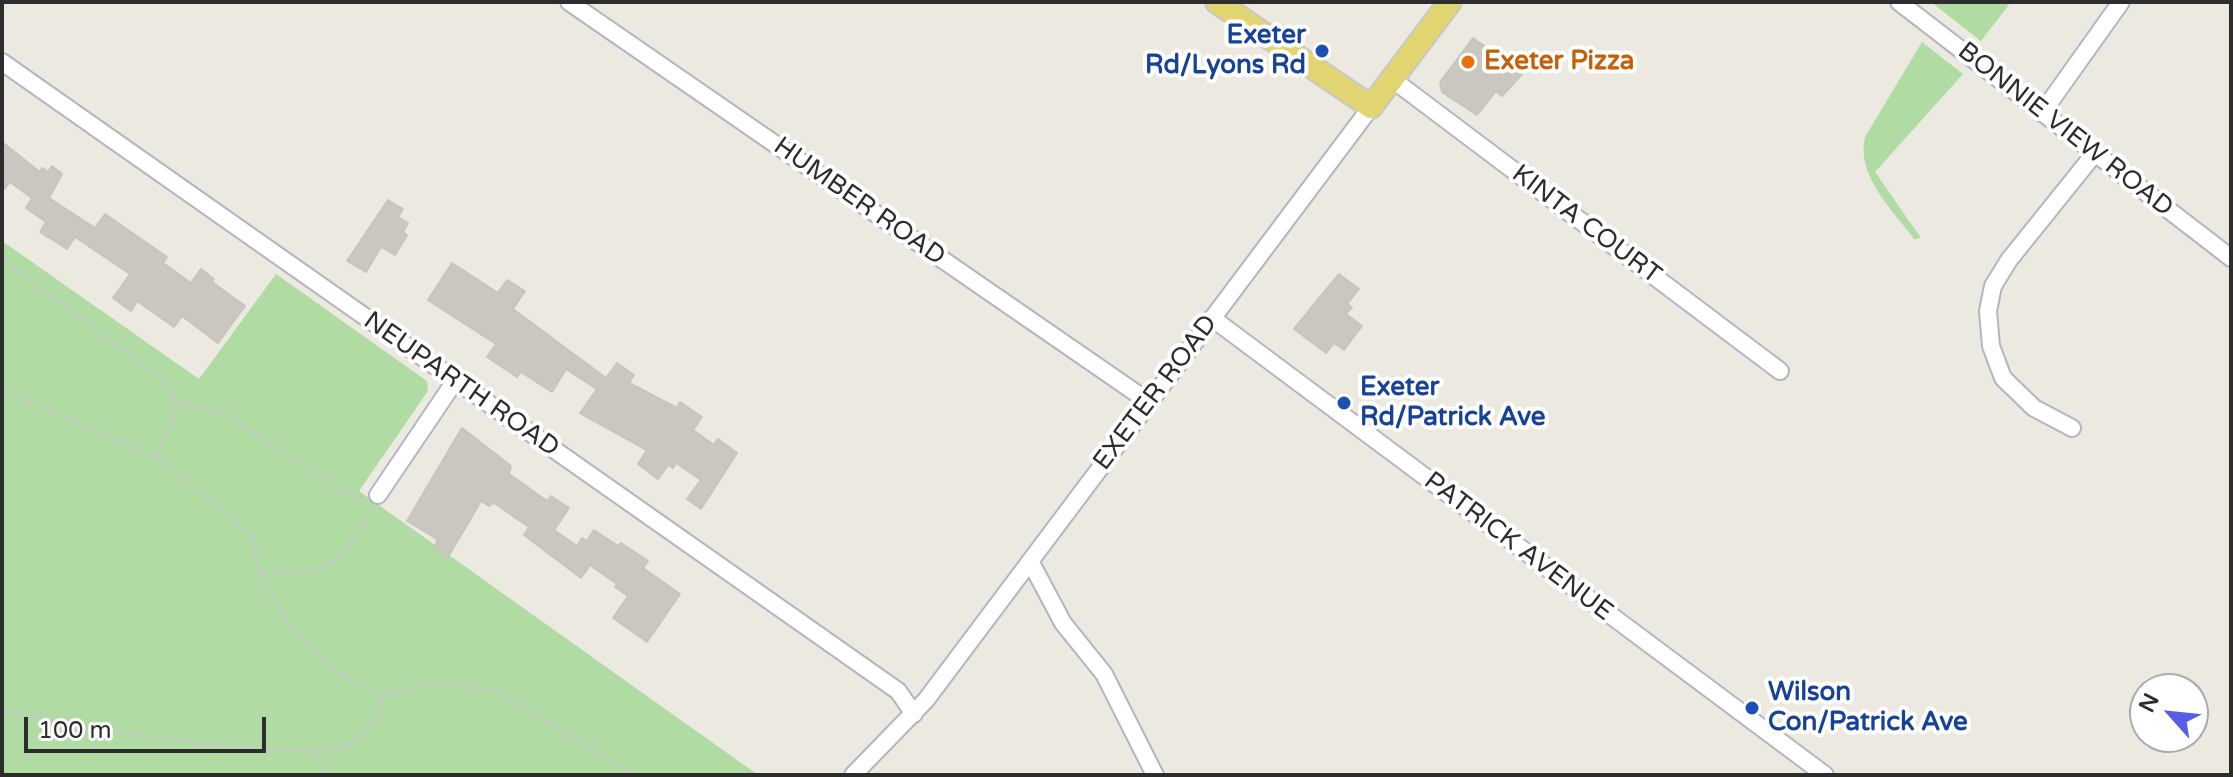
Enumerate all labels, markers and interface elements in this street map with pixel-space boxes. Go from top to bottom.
place label: Exeter Rd/Lyons Rd [1145,20,1306,82]
street label: BONNIE VIEW ROAD [1951,36,2179,224]
marker: Exeter Rd/Lyons Rd [1313,42,1331,60]
place label: Exeter Pizza [1484,46,1634,78]
marker: Exeter Pizza [1459,53,1477,71]
street label: HUMBER ROAD [767,131,951,273]
street label: KINTA COURT [1505,159,1667,291]
street label: NEUPARTH ROAD [357,306,565,464]
street label: EXETER ROAD [1087,309,1225,477]
place label: Exeter Rd/Patrick Ave [1360,372,1545,434]
marker: Exeter Rd/Patrick Ave [1335,394,1353,412]
street label: PATRICK AVENUE [1417,466,1619,628]
north arrow [2129,673,2209,753]
place label: Wilson Con/Patrick Ave [1768,677,1968,738]
text: N [2134,689,2165,717]
marker: Wilson Con/Patrick Ave [1743,699,1761,717]
scale bar [28,701,270,751]
text: 100 m [38,716,112,745]

